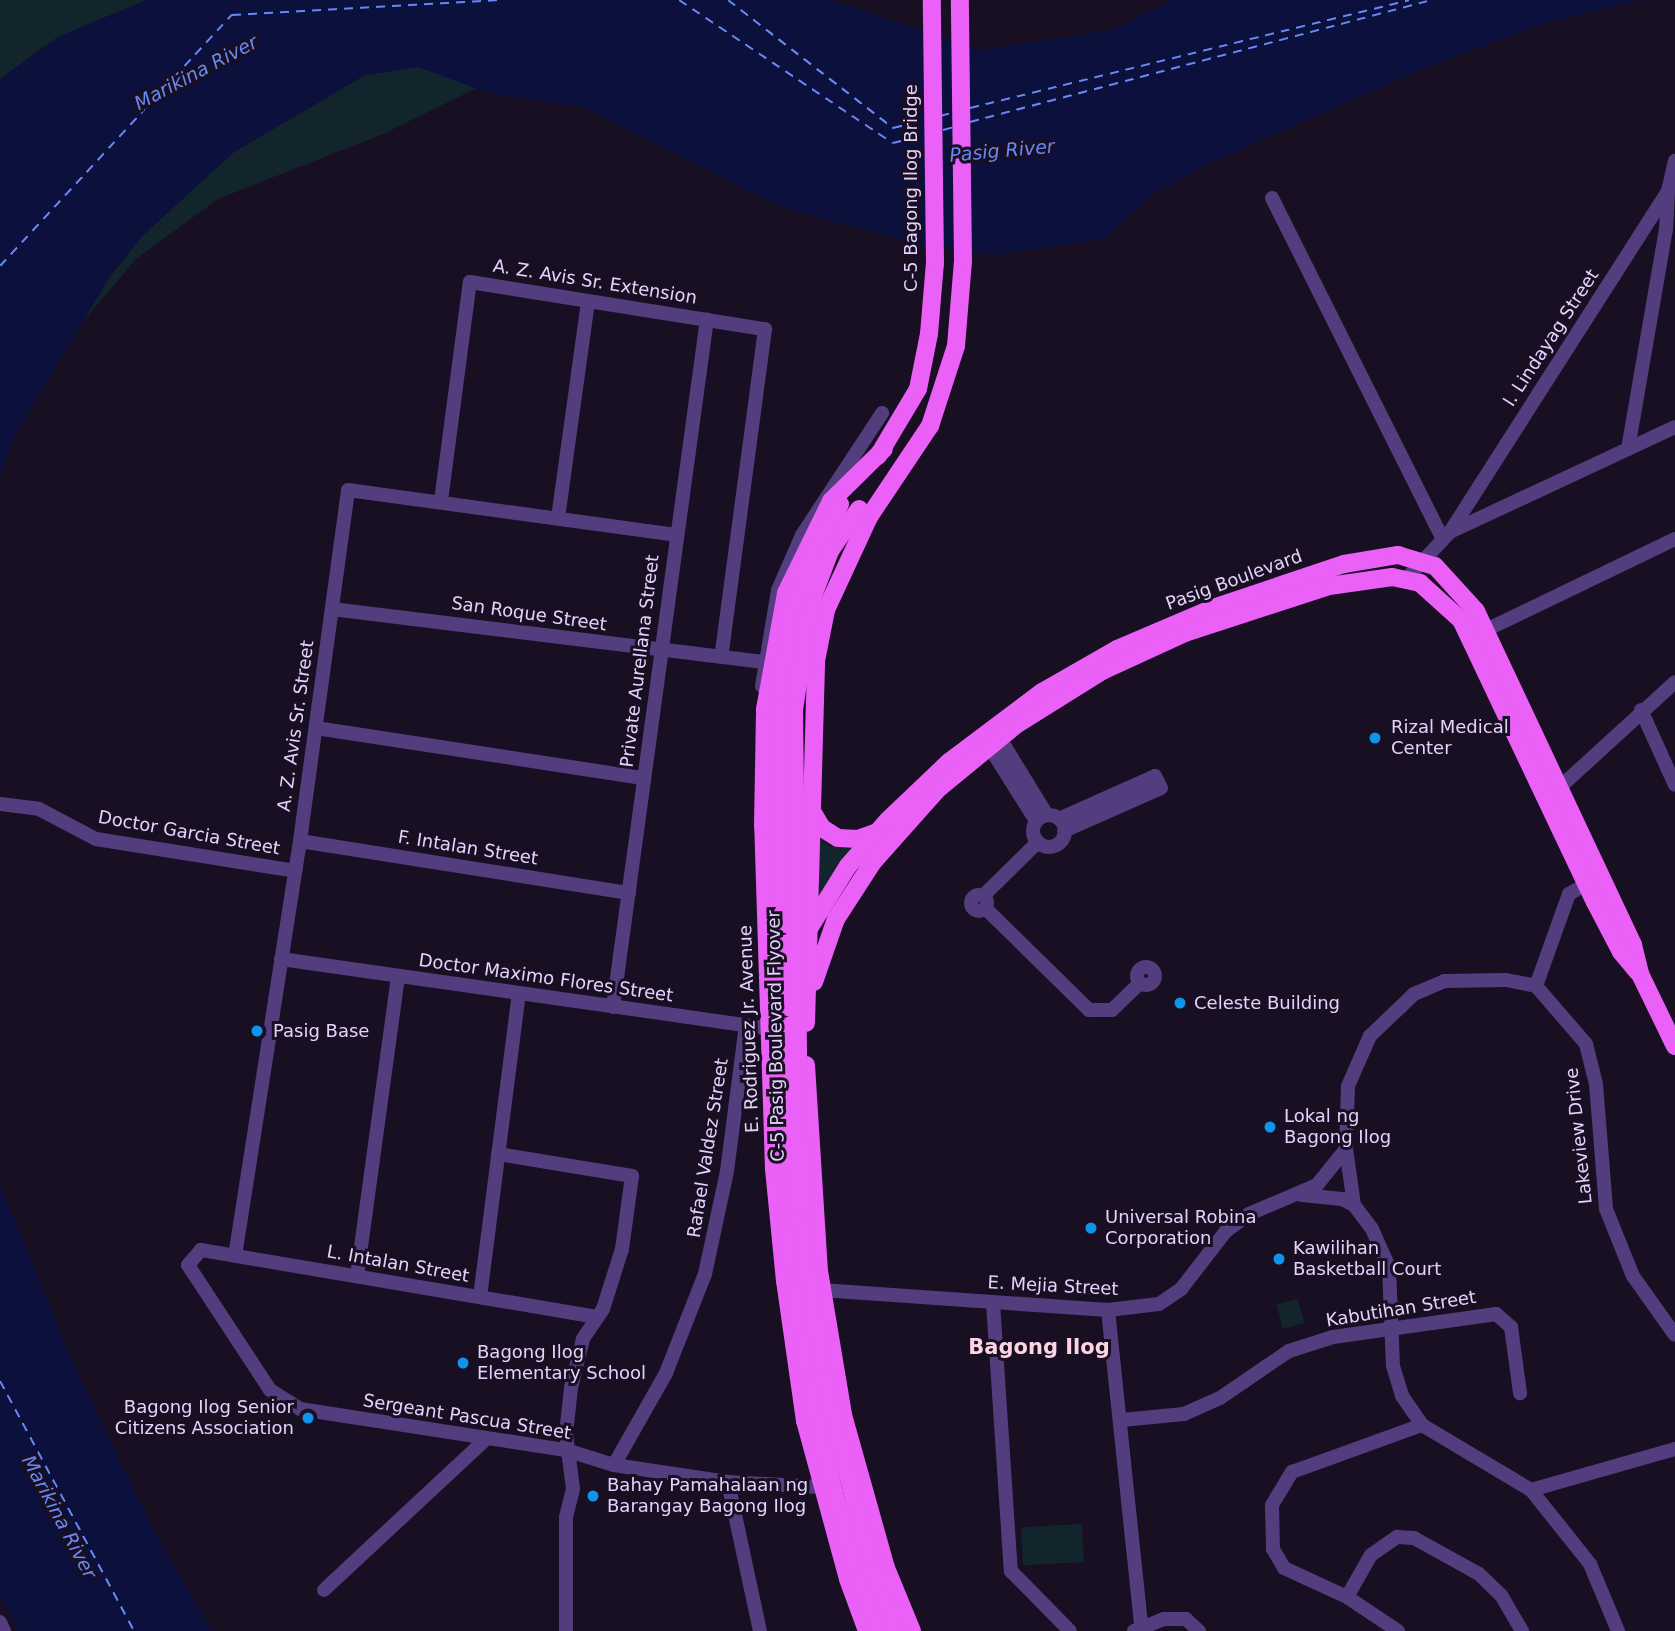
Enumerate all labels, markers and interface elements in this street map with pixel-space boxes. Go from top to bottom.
water label: Marikina River [130,31,262,115]
street label: C-5 Bagong Ilog Bridge [900,84,922,292]
water label: Pasig River [948,135,1056,167]
street label: A. Z. Avis Sr. Extension [491,255,699,309]
street label: I. Lindayag Street [1499,265,1603,411]
street label: Pasig Boulevard [1163,545,1305,615]
street label: Private Aurellana Street [616,553,664,769]
street label: San Roque Street [450,592,608,636]
street label: A. Z. Avis Sr. Street [273,639,319,813]
place label: Rizal Medical Center [1391,717,1509,760]
marker: Rizal Medical Center [1365,728,1385,748]
street label: Doctor Garcia Street [96,806,282,860]
street label: F. Intalan Street [396,826,540,870]
street label: C-5 Pasig Boulevard Flyover [763,910,789,1162]
street label: E. Rodriguez Jr. Avenue [735,925,763,1133]
street label: Doctor Maximo Flores Street [417,949,675,1007]
place label: Celeste Building [1194,992,1340,1014]
marker: Celeste Building [1172,995,1188,1011]
place label: Pasig Base [273,1020,369,1042]
marker: Pasig Base [247,1021,267,1041]
street label: Rafael Valdez Street [683,1057,733,1239]
street label: Lakeview Drive [1561,1067,1597,1205]
place label: Lokal ng Bagong Ilog [1284,1106,1391,1148]
marker: Lokal ng Bagong Ilog [1262,1119,1278,1135]
place label: Universal Robina Corporation [1105,1207,1256,1250]
marker: Universal Robina Corporation [1083,1220,1099,1236]
place label: Kawilihan Basketball Court [1293,1238,1441,1280]
street label: L. Intalan Street [325,1241,471,1287]
marker: Kawilihan Basketball Court [1271,1251,1287,1267]
street label: E. Mejia Street [987,1272,1119,1300]
street label: Kabutihan Street [1324,1286,1478,1332]
district label: Bagong Ilog [968,1334,1110,1360]
place label: Bagong Ilog Elementary School [477,1342,646,1384]
marker: Bagong Ilog Elementary School [455,1355,471,1371]
street label: Sergeant Pascua Street [361,1390,573,1444]
place label: Bagong Ilog Senior Citizens Association [115,1397,294,1440]
marker: Bagong Ilog Senior Citizens Association [300,1410,316,1426]
water label: Marikina River [17,1451,101,1583]
place label: Bahay Pamahalaan ng Barangay Bagong Ilog [607,1475,808,1518]
marker: Bahay Pamahalaan ng Barangay Bagong Ilog [585,1488,601,1504]

